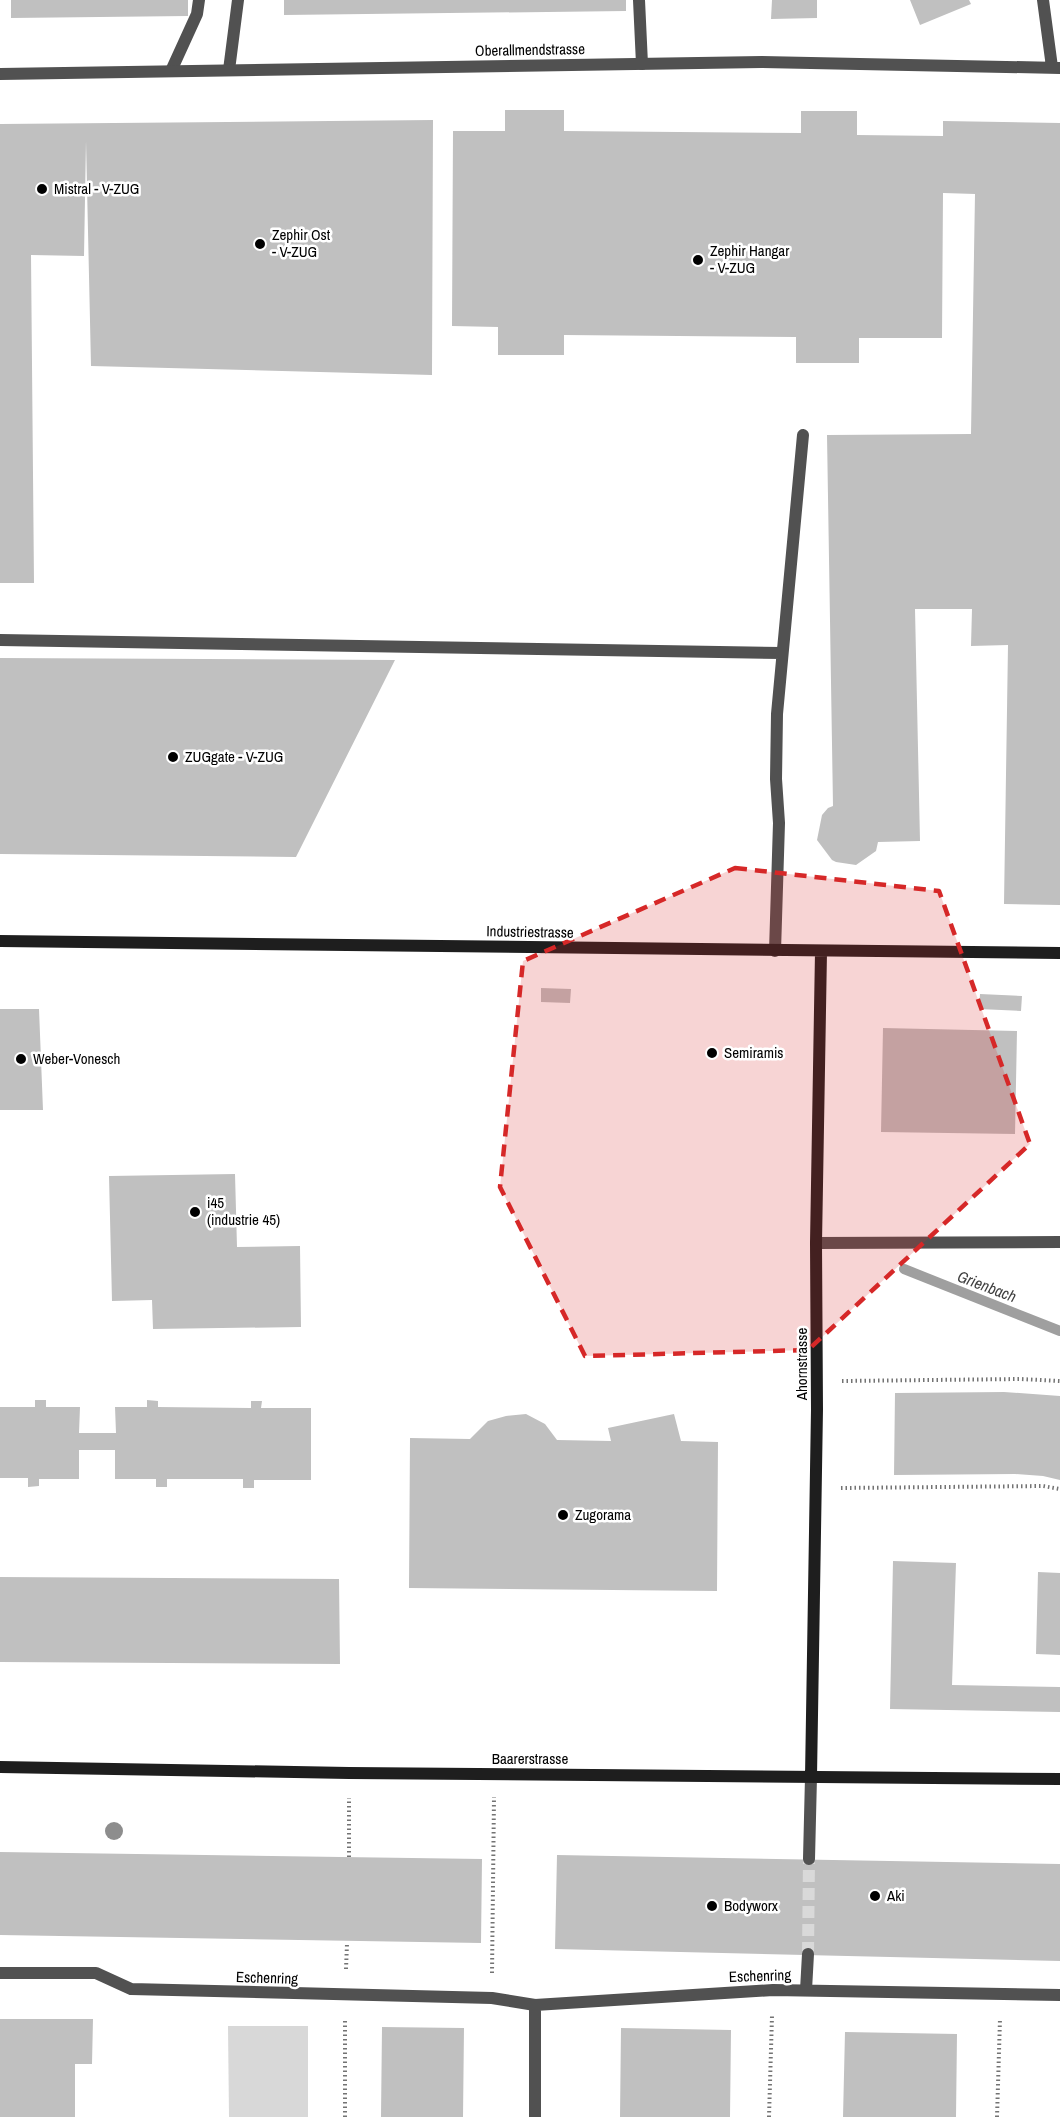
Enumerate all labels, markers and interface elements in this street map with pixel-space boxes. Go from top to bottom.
street label: Oberallmendstrasse [475,38,585,61]
place label: Mistral - V-ZUG [54,178,139,199]
marker: Mistral - V-ZUG [35,182,49,196]
place label: Zephir Ost - V-ZUG [272,224,331,262]
marker: Zephir Ost - V-ZUG [253,237,267,251]
place label: Zephir Hangar - V-ZUG [710,240,789,278]
marker: Zephir Hangar - V-ZUG [691,253,705,267]
place label: ZUGgate - V-ZUG [185,746,283,767]
marker: ZUGgate - V-ZUG [166,750,180,764]
street label: Industriestrasse [486,920,574,943]
place label: Semiramis [724,1042,783,1063]
marker: Semiramis [705,1046,719,1060]
place label: Weber-Vonesch [33,1048,120,1069]
marker: Weber-Vonesch [14,1052,28,1066]
place label: i45 (industrie 45) [207,1192,280,1230]
marker: i45 (industrie 45) [188,1205,202,1219]
water label: Grienbach [954,1265,1020,1307]
street label: Ahornstrasse [791,1328,812,1401]
place label: Zugorama [575,1504,631,1525]
marker: Zugorama [556,1508,570,1522]
street label: Baarerstrasse [492,1748,568,1769]
place label: Aki [886,1885,905,1906]
marker: Aki [868,1889,882,1903]
place label: Bodyworx [724,1895,779,1916]
marker: Bodyworx [705,1899,719,1913]
street label: Eschenring [729,1964,792,1987]
street label: Eschenring [236,1966,299,1989]

